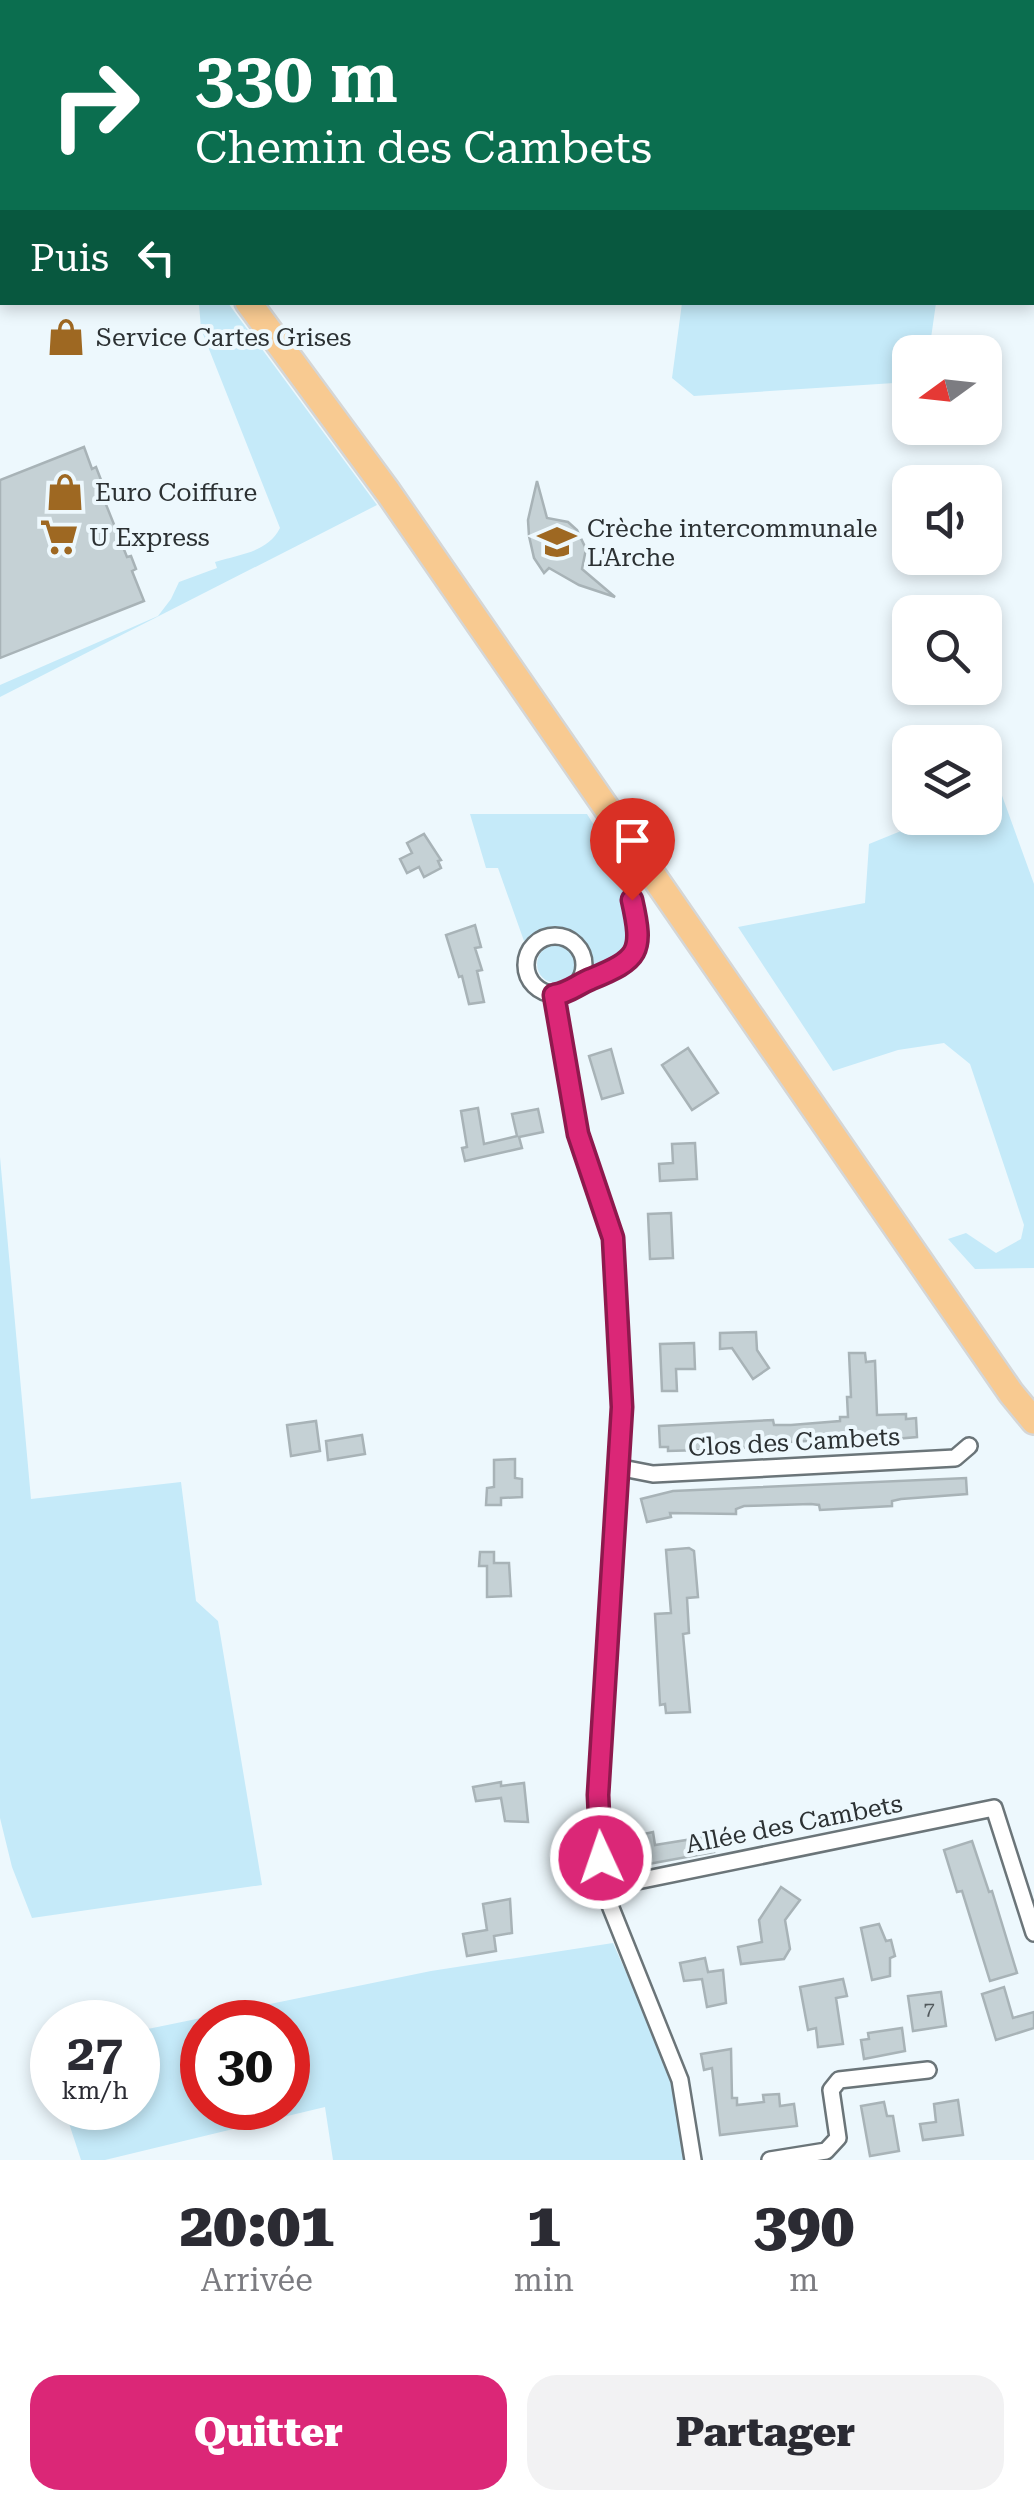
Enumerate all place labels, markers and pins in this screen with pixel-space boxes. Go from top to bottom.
shop icon: Service Cartes Grises [45,316,87,358]
place label: Service Cartes Grises [96,323,351,352]
shop icon: Euro Coiffure [44,471,86,513]
place label: Euro Coiffure [95,478,257,507]
place label: Crèche intercommunale L'Arche [587,514,877,572]
supermarket icon: U Express [38,516,80,558]
school or university icon: Crèche intercommunale L'Arche [536,521,578,563]
place label: U Express [89,523,210,552]
pin [590,798,675,901]

